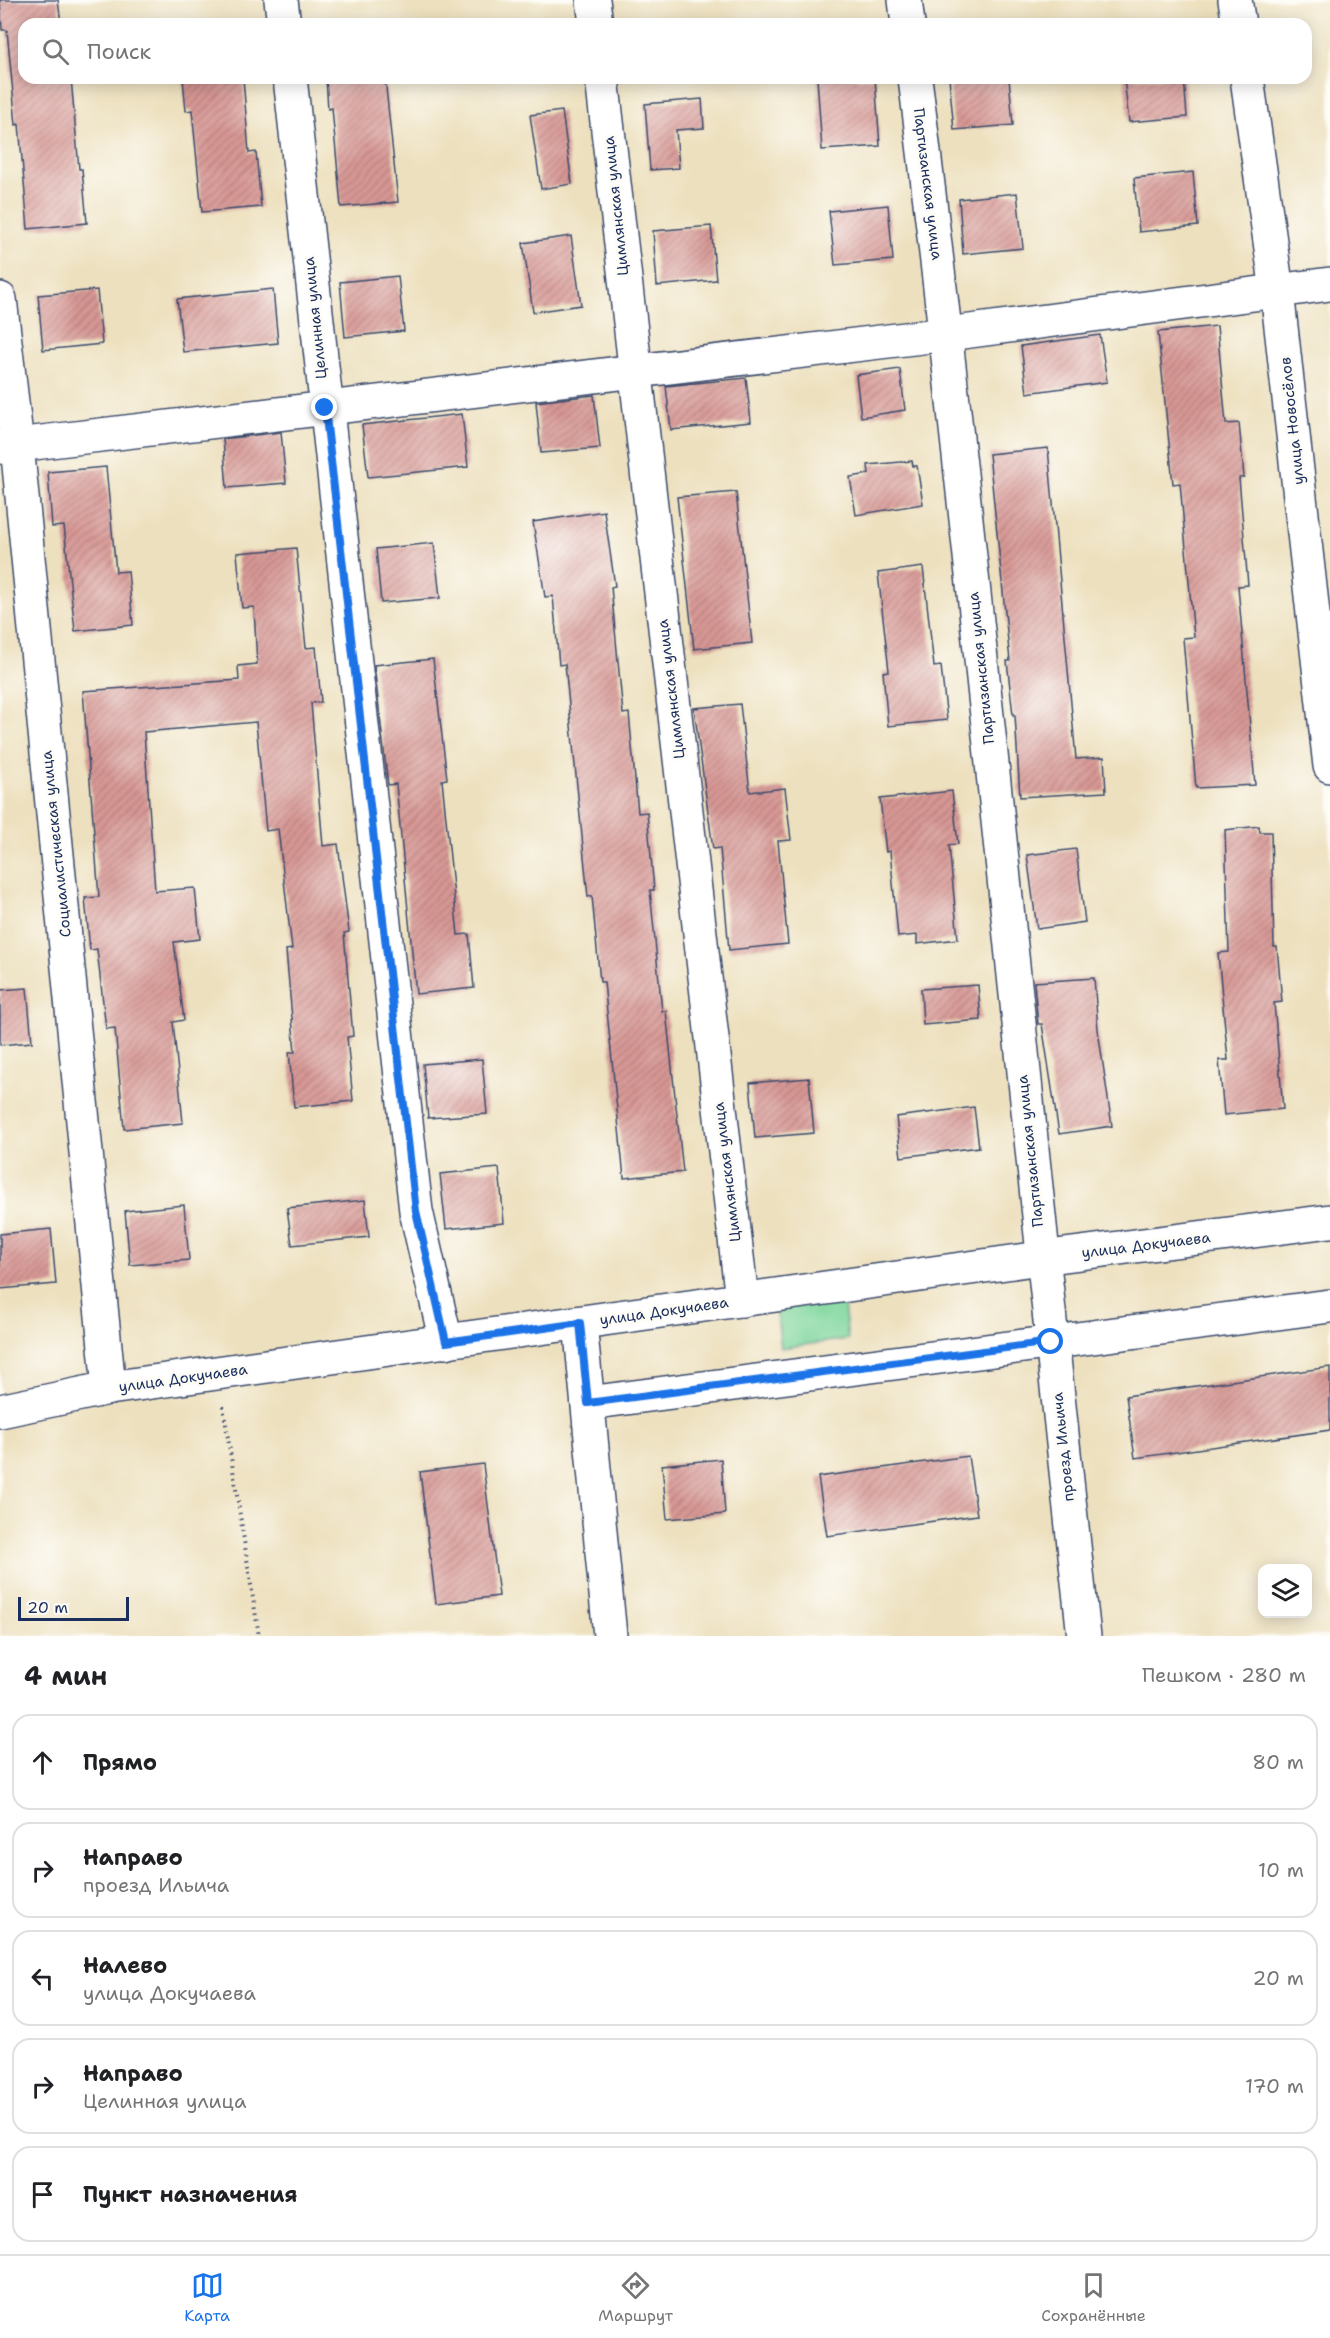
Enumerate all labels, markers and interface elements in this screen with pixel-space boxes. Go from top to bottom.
search box [18,18,1312,84]
icon: search [39,35,72,68]
text: Поиск [87,37,151,66]
street label: Партизанская улица [909,107,947,262]
street label: Цимлянская улица [599,134,633,277]
street label: Целинная улица [299,255,331,380]
street label: улица Новосёлов [1275,356,1309,486]
route end [311,394,337,420]
street label: Партизанская улица [963,590,999,745]
street label: Цимлянская улица [652,617,689,760]
street label: Социалистическая улица [36,749,76,938]
street label: Партизанская улица [1012,1073,1048,1228]
street label: Цимлянская улица [708,1100,745,1243]
street label: улица Докучаева [1080,1227,1212,1263]
street label: улица Докучаева [598,1292,730,1330]
route start [1037,1328,1063,1354]
street label: улица Докучаева [117,1359,249,1397]
street label: проезд Ильича [1047,1391,1079,1503]
map controls [1258,1564,1312,1618]
button: layers [1258,1564,1312,1618]
scale bar [18,1594,129,1622]
text: 20 m [27,1597,68,1618]
text: 4 мин [24,1658,107,1693]
text: Пешком · 280 m [1142,1662,1306,1688]
icon: ahead [26,1746,59,1779]
text: Прямо [83,1748,157,1777]
text: 80 m [1252,1749,1304,1775]
text: Направо [83,1843,183,1872]
icon: right [26,1854,59,1887]
text: 10 m [1258,1857,1304,1883]
text: проезд Ильича [83,1872,229,1898]
text: Налево [83,1951,167,1980]
icon: left [26,1962,59,1995]
text: 20 m [1253,1965,1304,1991]
text: улица Докучаева [83,1980,256,2006]
text: Направо [83,2059,183,2088]
icon: right [26,2070,59,2103]
text: 170 m [1245,2073,1304,2099]
text: Целинная улица [83,2088,246,2114]
icon: arrive [26,2178,59,2211]
text: Пункт назначения [83,2180,297,2209]
tab: Карта [184,2269,230,2326]
tab: Маршрут [598,2269,673,2326]
tab: Сохранённые [1041,2269,1146,2326]

